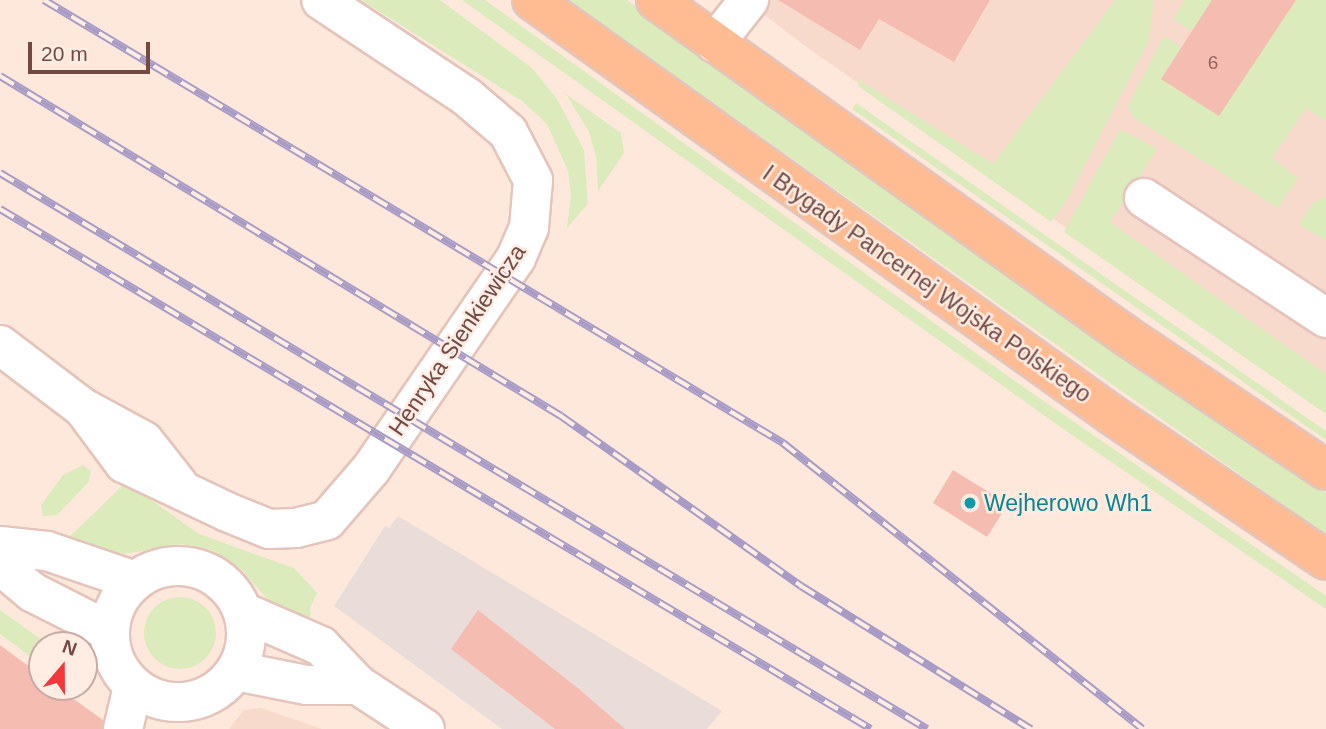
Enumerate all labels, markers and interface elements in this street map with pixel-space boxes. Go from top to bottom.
scale bar [32,28,154,72]
text: 20 m [41,42,88,65]
house number: 6 [1208,52,1218,74]
street label: I Brygady Pancernej Wojska Polskiego [757,160,1097,408]
street label: Henryka Sienkiewicza [383,239,531,441]
place label: Wejherowo Wh1 [984,489,1152,517]
marker: Wejherowo Wh1 [962,495,978,511]
north arrow [28,631,98,701]
text: N [60,635,80,660]

